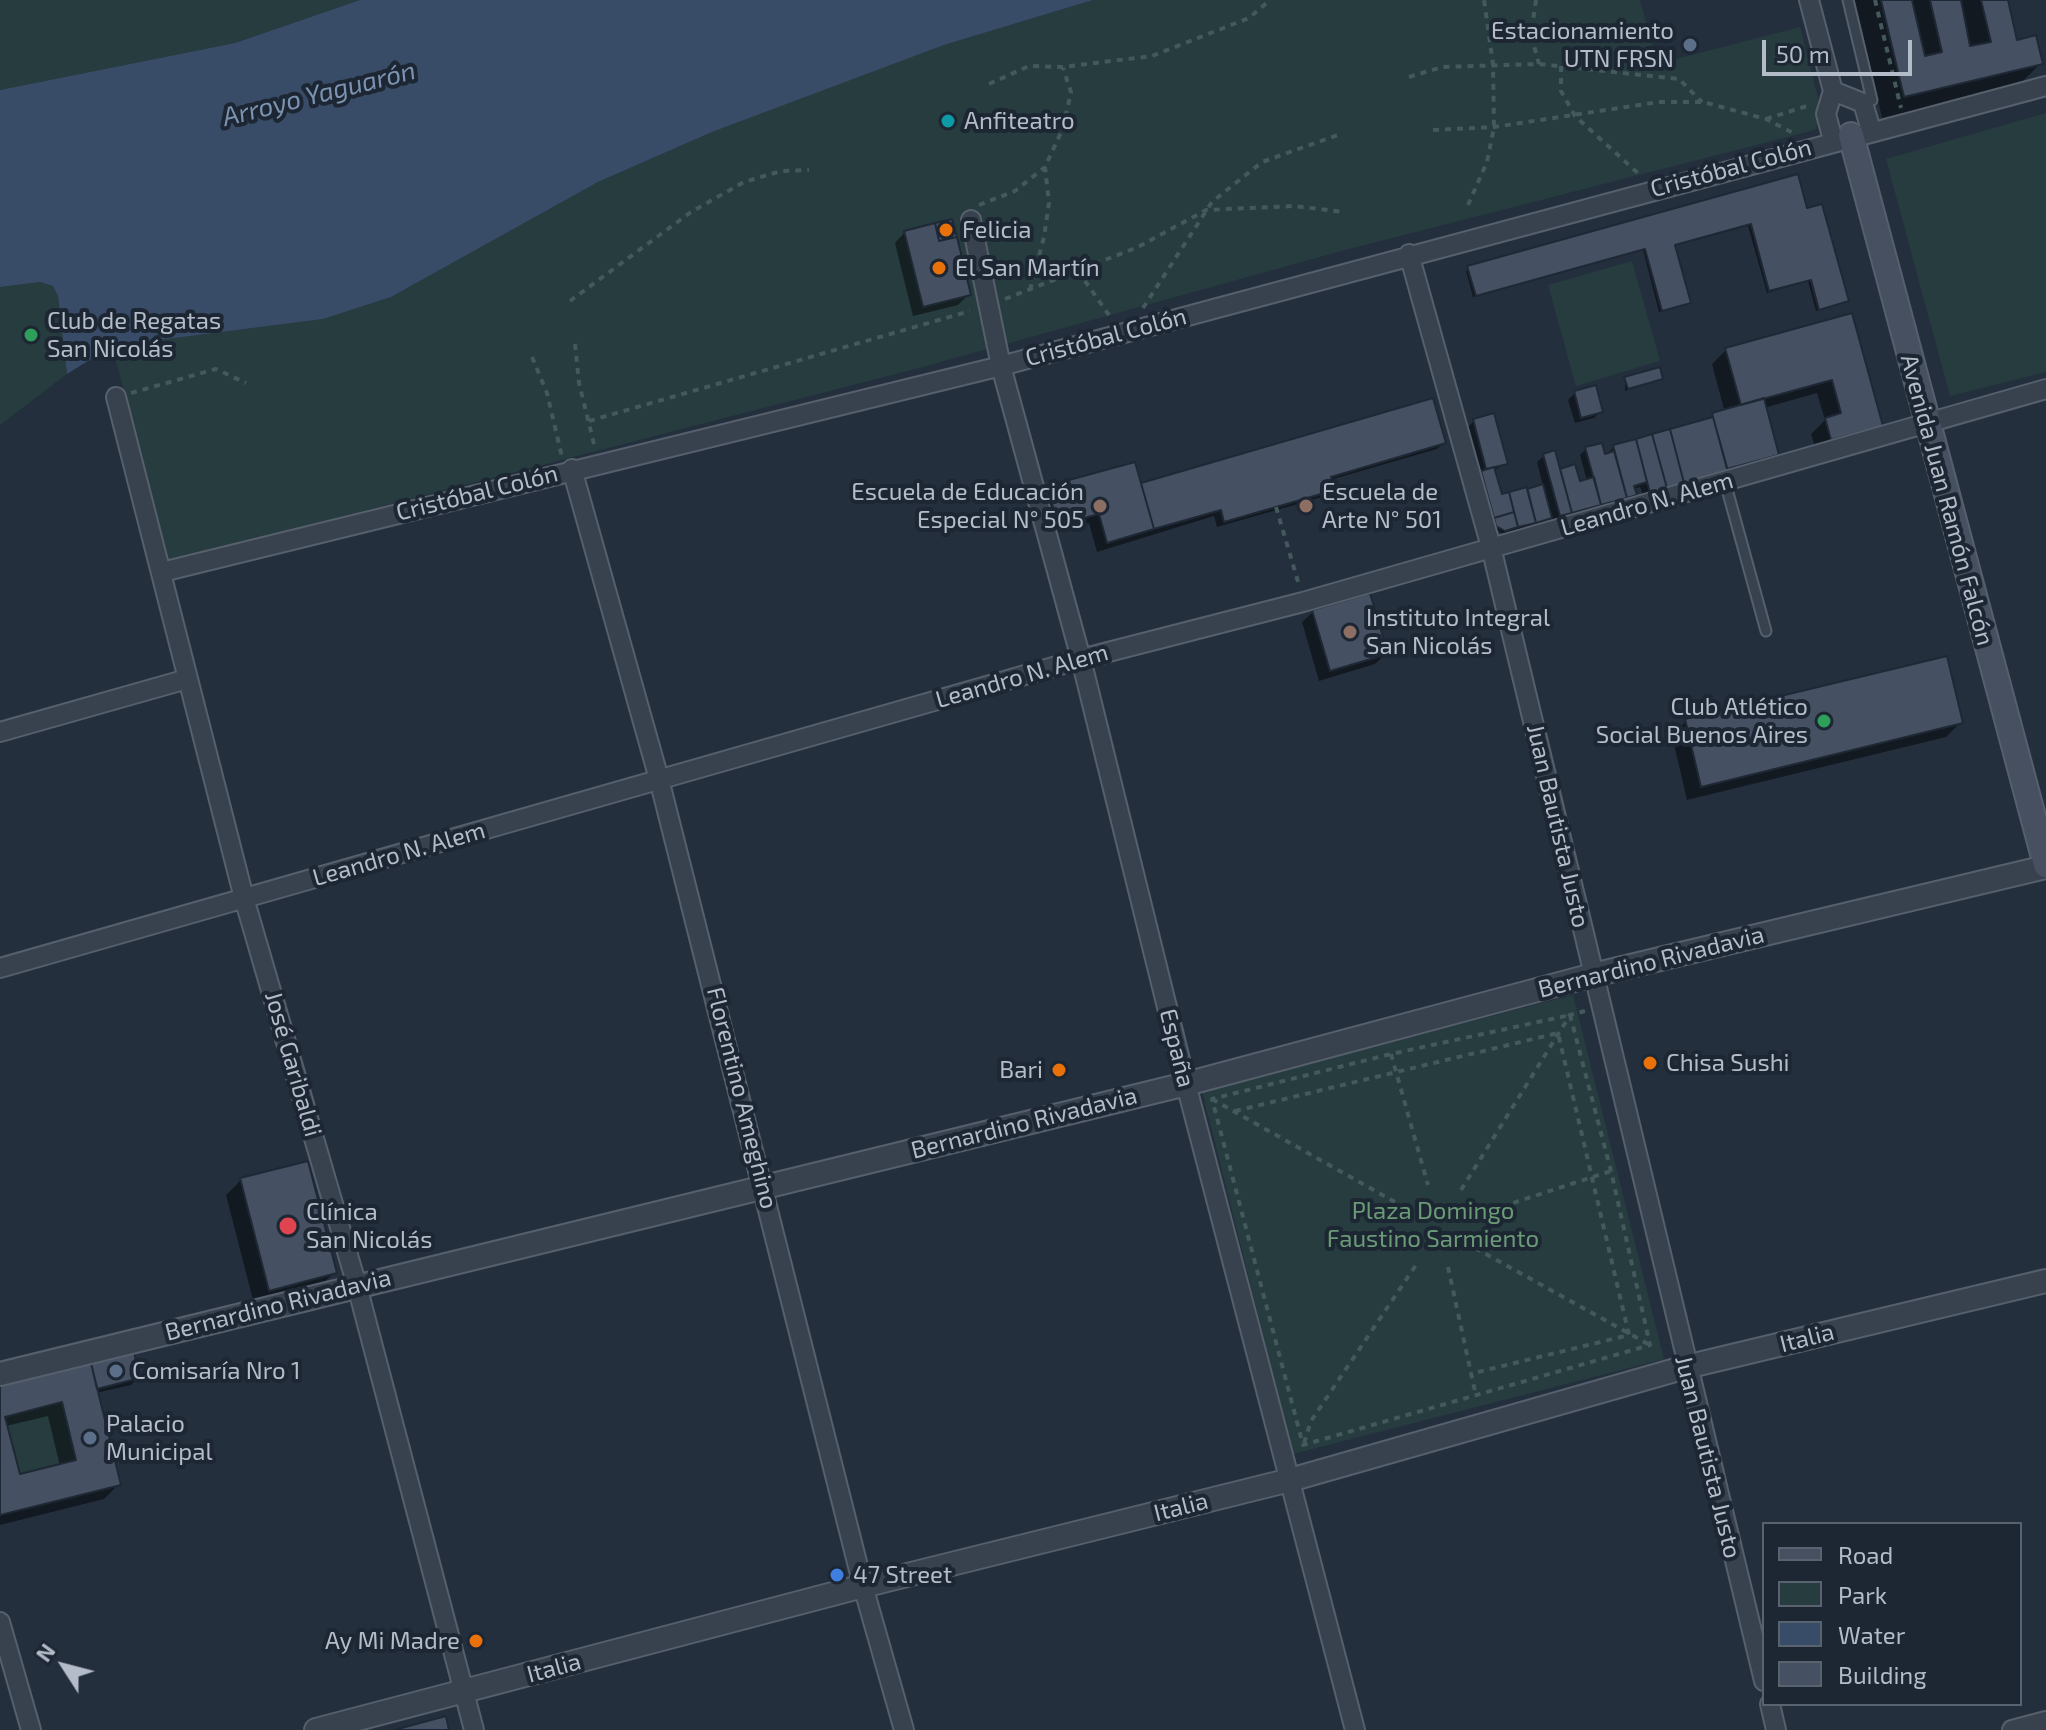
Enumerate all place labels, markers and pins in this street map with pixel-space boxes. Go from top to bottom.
place label: Estacionamiento UTN FRSN [1491,17,1674,73]
marker: Estacionamiento UTN FRSN [1681,36,1699,54]
place label: Anfiteatro [964,107,1075,135]
marker: Anfiteatro [939,112,957,130]
place label: Felicia [962,216,1031,244]
marker: Felicia [937,221,955,239]
place label: El San Martín [955,254,1100,282]
marker: El San Martín [930,259,948,277]
place label: Club de Regatas San Nicolás [47,307,221,363]
marker: Club de Regatas San Nicolás [22,326,40,344]
place label: Escuela de Educación Especial N° 505 [851,478,1084,534]
place label: Escuela de Arte N° 501 [1322,478,1442,534]
marker: Escuela de Educación Especial N° 505 [1091,497,1109,515]
marker: Escuela de Arte N° 501 [1297,497,1315,515]
place label: Instituto Integral San Nicolás [1366,604,1550,660]
marker: Instituto Integral San Nicolás [1341,623,1359,641]
place label: Club Atlético Social Buenos Aires [1596,693,1808,749]
marker: Club Atlético Social Buenos Aires [1815,712,1833,730]
place label: Chisa Sushi [1666,1049,1790,1077]
marker: Chisa Sushi [1641,1054,1659,1072]
place label: Bari [999,1056,1043,1084]
marker: Bari [1050,1061,1068,1079]
place label: Clínica San Nicolás [306,1198,432,1254]
marker: Clínica San Nicolás [277,1215,299,1237]
place label: Comisaría Nro 1 [132,1357,301,1385]
marker: Comisaría Nro 1 [107,1362,125,1380]
place label: Palacio Municipal [106,1410,213,1466]
marker: Palacio Municipal [81,1429,99,1447]
place label: 47 Street [853,1561,952,1589]
marker: 47 Street [828,1566,846,1584]
place label: Ay Mi Madre [325,1627,460,1655]
marker: Ay Mi Madre [467,1632,485,1650]

